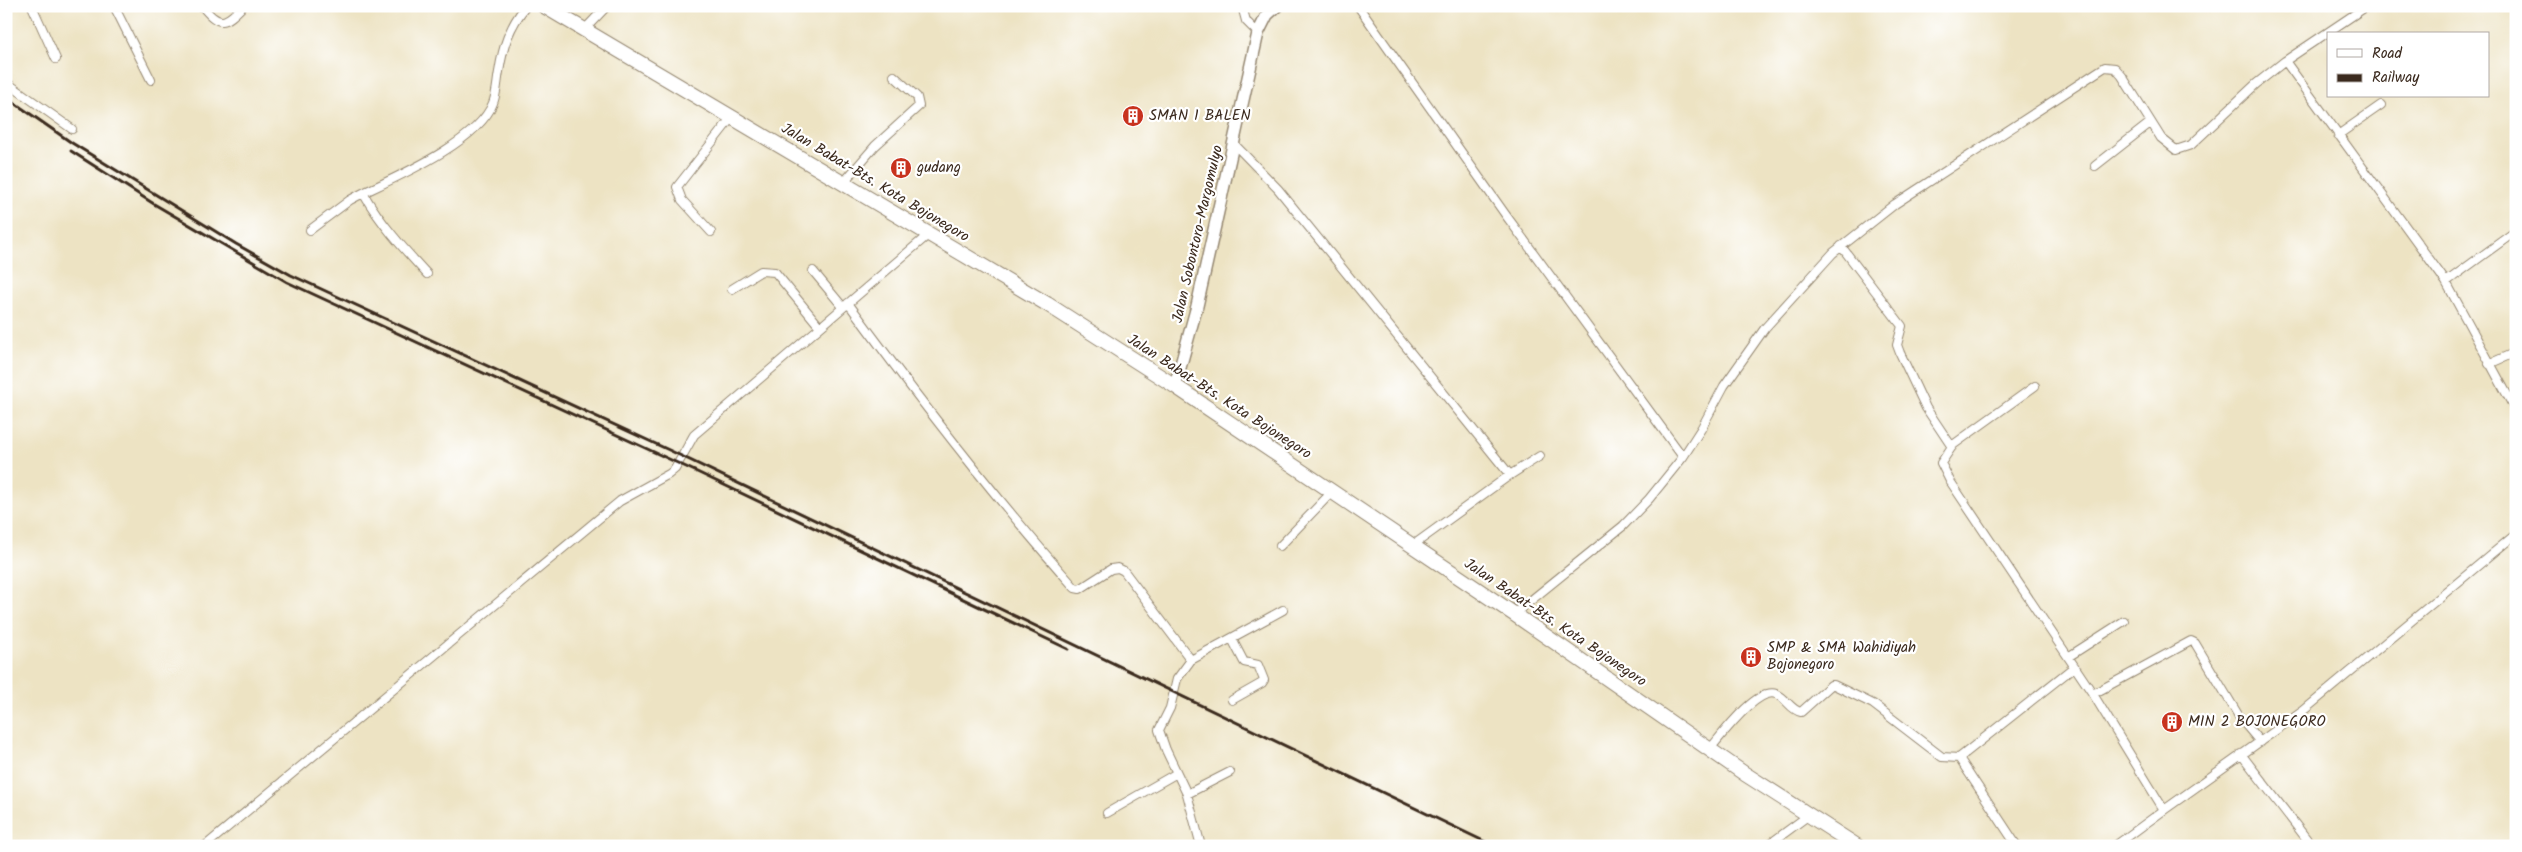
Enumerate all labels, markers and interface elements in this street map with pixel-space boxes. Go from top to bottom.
legend [2327,32,2490,98]
text: Road [2372,42,2403,66]
text: Railway [2372,66,2420,90]
building icon: SMAN 1 BALEN [1121,104,1145,128]
place label: SMAN 1 BALEN [1149,104,1251,128]
street label: Jalan Babat-Bts. Kota Bojonegoro [776,117,974,249]
street label: Jalan Sobontoro-Margomulyo [1166,143,1230,325]
building icon: gudang [889,156,913,180]
place label: gudang [916,156,961,180]
street label: Jalan Babat-Bts. Kota Bojonegoro [1122,328,1316,466]
street label: Jalan Babat-Bts. Kota Bojonegoro [1459,553,1651,694]
place label: SMP & SMA Wahidiyah Bojonegoro [1767,636,1916,677]
building icon: SMP & SMA Wahidiyah Bojonegoro [1739,645,1763,669]
building icon: MIN 2 BOJONEGORO [2160,710,2184,734]
place label: MIN 2 BOJONEGORO [2188,710,2326,734]

